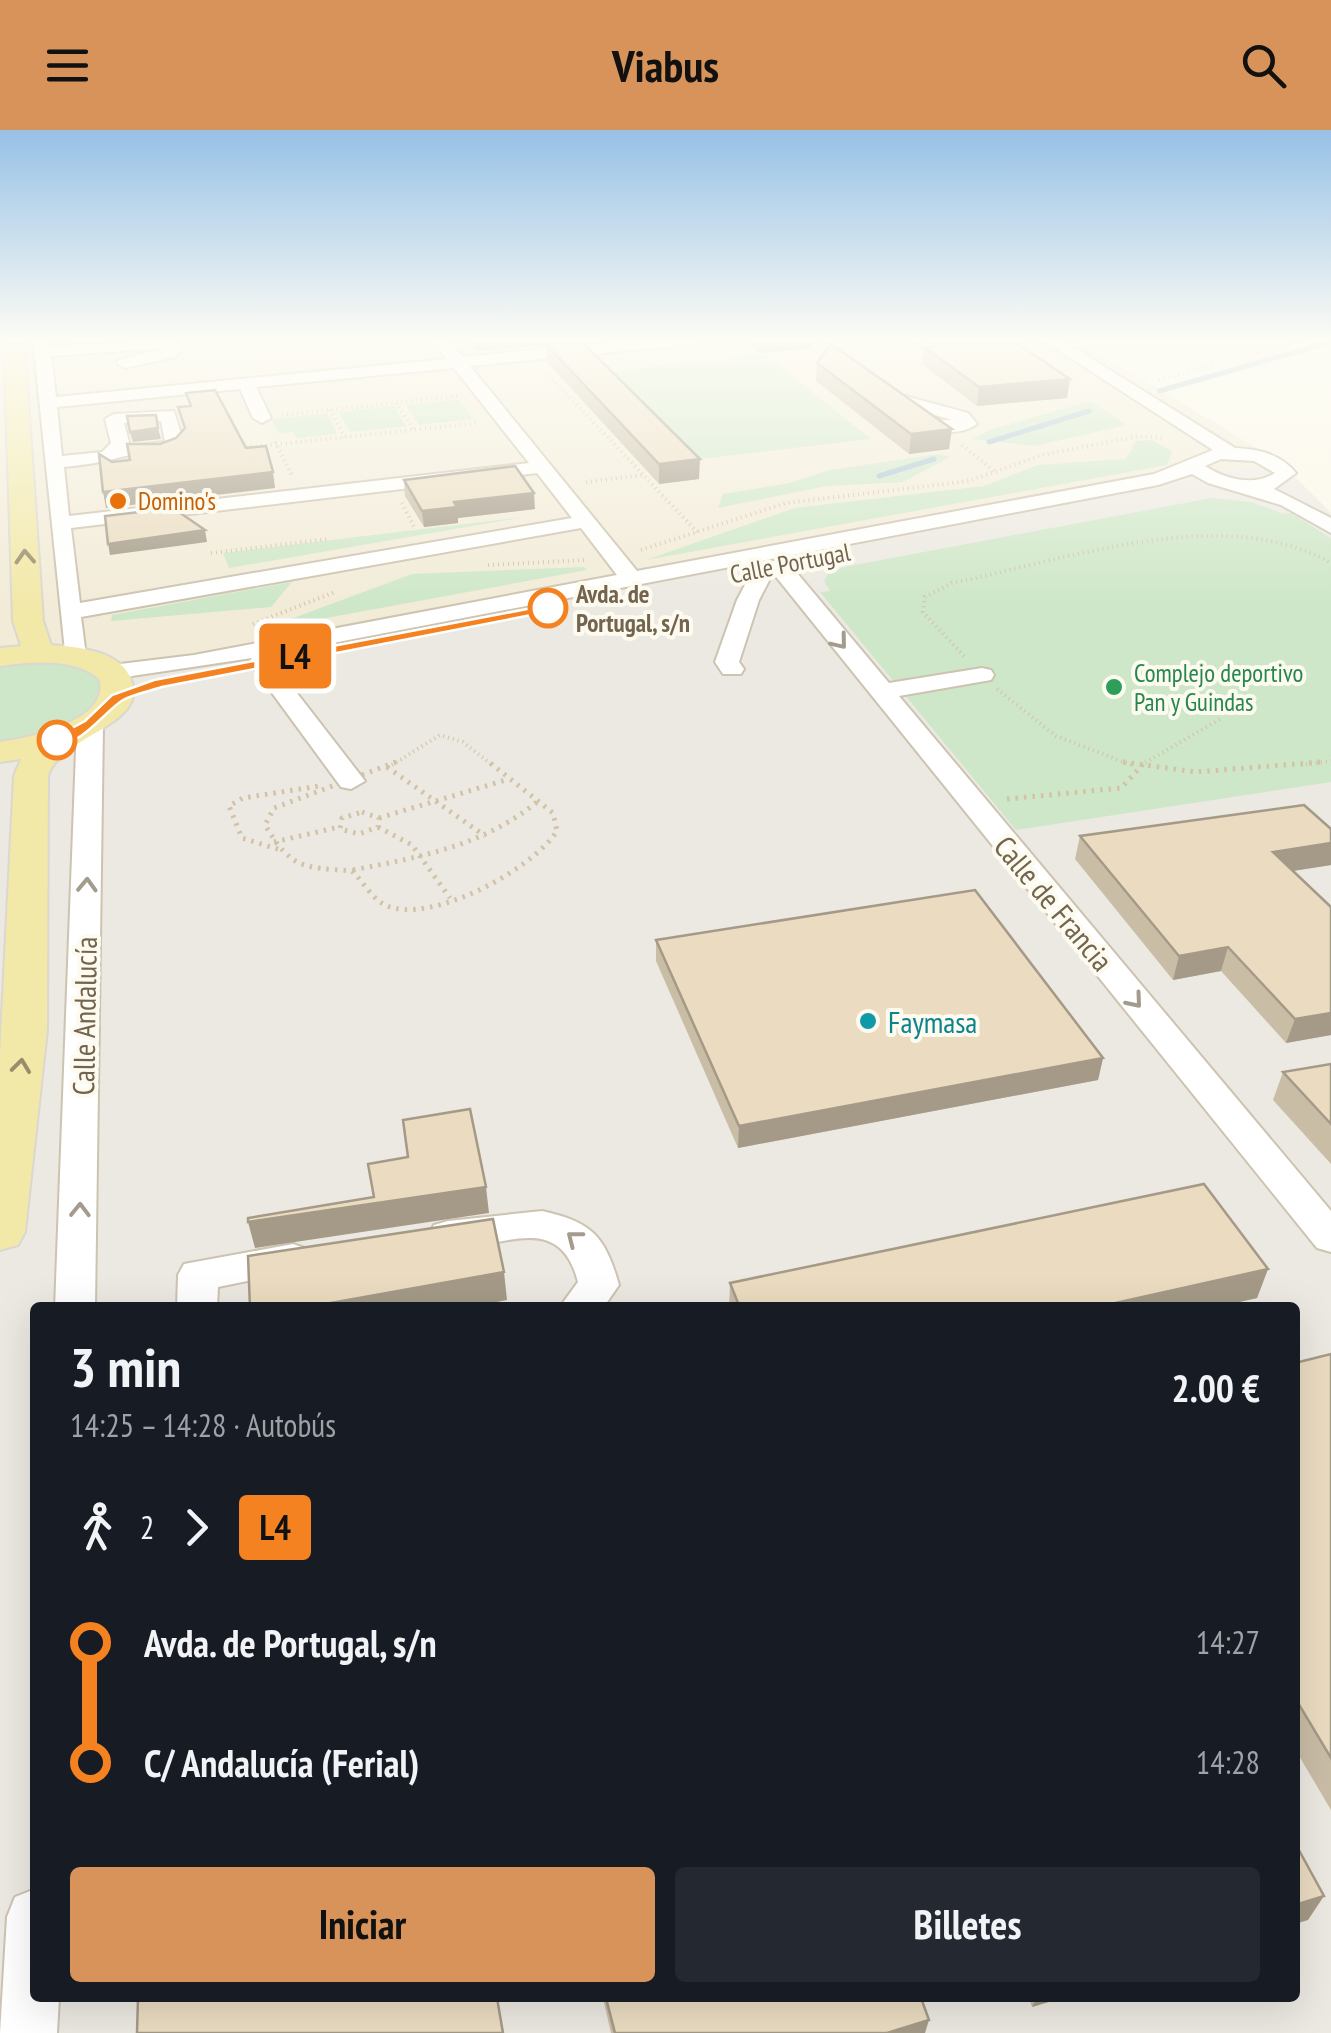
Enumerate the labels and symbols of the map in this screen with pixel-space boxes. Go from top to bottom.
place label: Domino's [138,485,216,517]
marker: Domino's [107,490,129,512]
street label: Calle Portugal [727,536,853,590]
one-way arrow [15,549,36,565]
place label: Avda. de Portugal, s/n [575,578,690,639]
marker: Avda. de Portugal, s/n [529,589,567,627]
line badge: L4 [250,624,340,688]
one-way arrow [828,631,846,649]
place label: Complejo deportivo Pan y Guindas [1134,657,1303,718]
marker: Complejo deportivo Pan y Guindas [1103,676,1125,698]
unlabelled marker [38,721,76,759]
street label: Calle de Francia [986,827,1122,979]
one-way arrow [76,877,97,893]
street label: Calle Andalucía [63,936,105,1096]
one-way arrow [1123,990,1141,1008]
place label: Faymasa [888,1002,977,1041]
marker: Faymasa [857,1010,879,1032]
one-way arrow [9,1057,30,1074]
one-way arrow [69,1202,90,1218]
one-way arrow [568,1233,586,1250]

